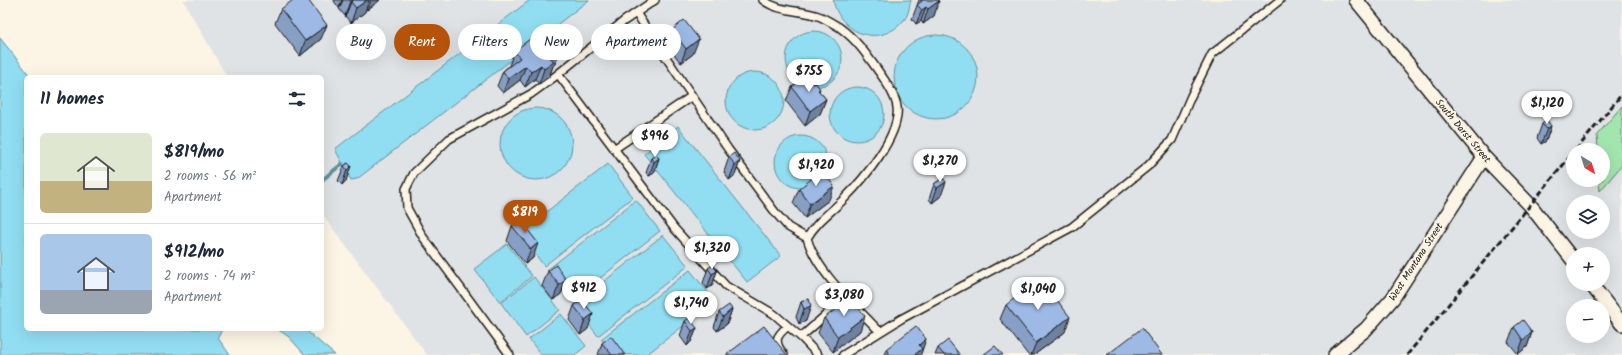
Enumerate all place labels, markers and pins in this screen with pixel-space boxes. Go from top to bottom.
pin: $755 [785,59,833,93]
pin: $1,120 [1514,91,1580,125]
pin: $996 [631,124,679,158]
pin: $1,270 [907,149,973,183]
pin: $1,920 [783,153,849,187]
pin: $819 [501,200,549,234]
pin: $1,320 [679,236,745,270]
pin: $912 [560,276,608,310]
pin: $1,040 [1005,277,1071,311]
pin: $3,080 [811,283,877,317]
pin: $1,740 [658,291,724,325]

